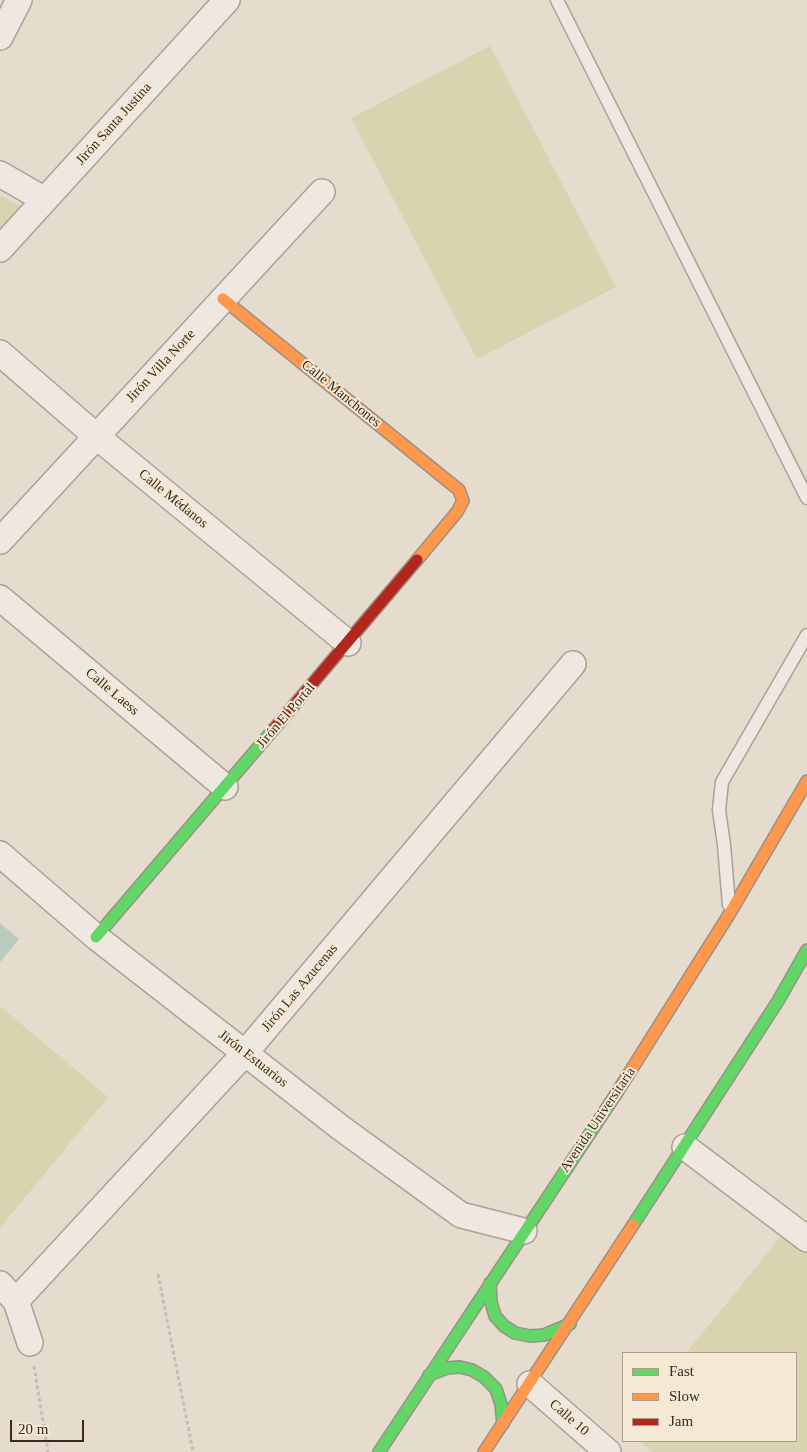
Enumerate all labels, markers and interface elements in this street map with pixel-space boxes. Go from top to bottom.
street label: Jirón Santa Justina [73,79,155,169]
street label: Jirón Villa Norte [123,326,199,406]
street label: Calle Manchones [298,357,384,431]
street label: Calle Médanos [135,466,211,532]
street label: Calle Laess [82,665,142,719]
street label: Jirón El Portal [253,680,319,752]
street label: Jirón Las Azucenas [258,941,342,1035]
street label: Jirón Estuarios [215,1027,291,1091]
street label: Avenida Universitaria [557,1064,639,1176]
legend [622,1352,797,1442]
text: Fast [669,1363,694,1379]
text: Slow [669,1388,700,1404]
street label: Calle 10 [546,1396,592,1440]
scale bar [12,1410,86,1442]
text: Jam [669,1413,693,1429]
text: 20 m [18,1421,48,1437]

